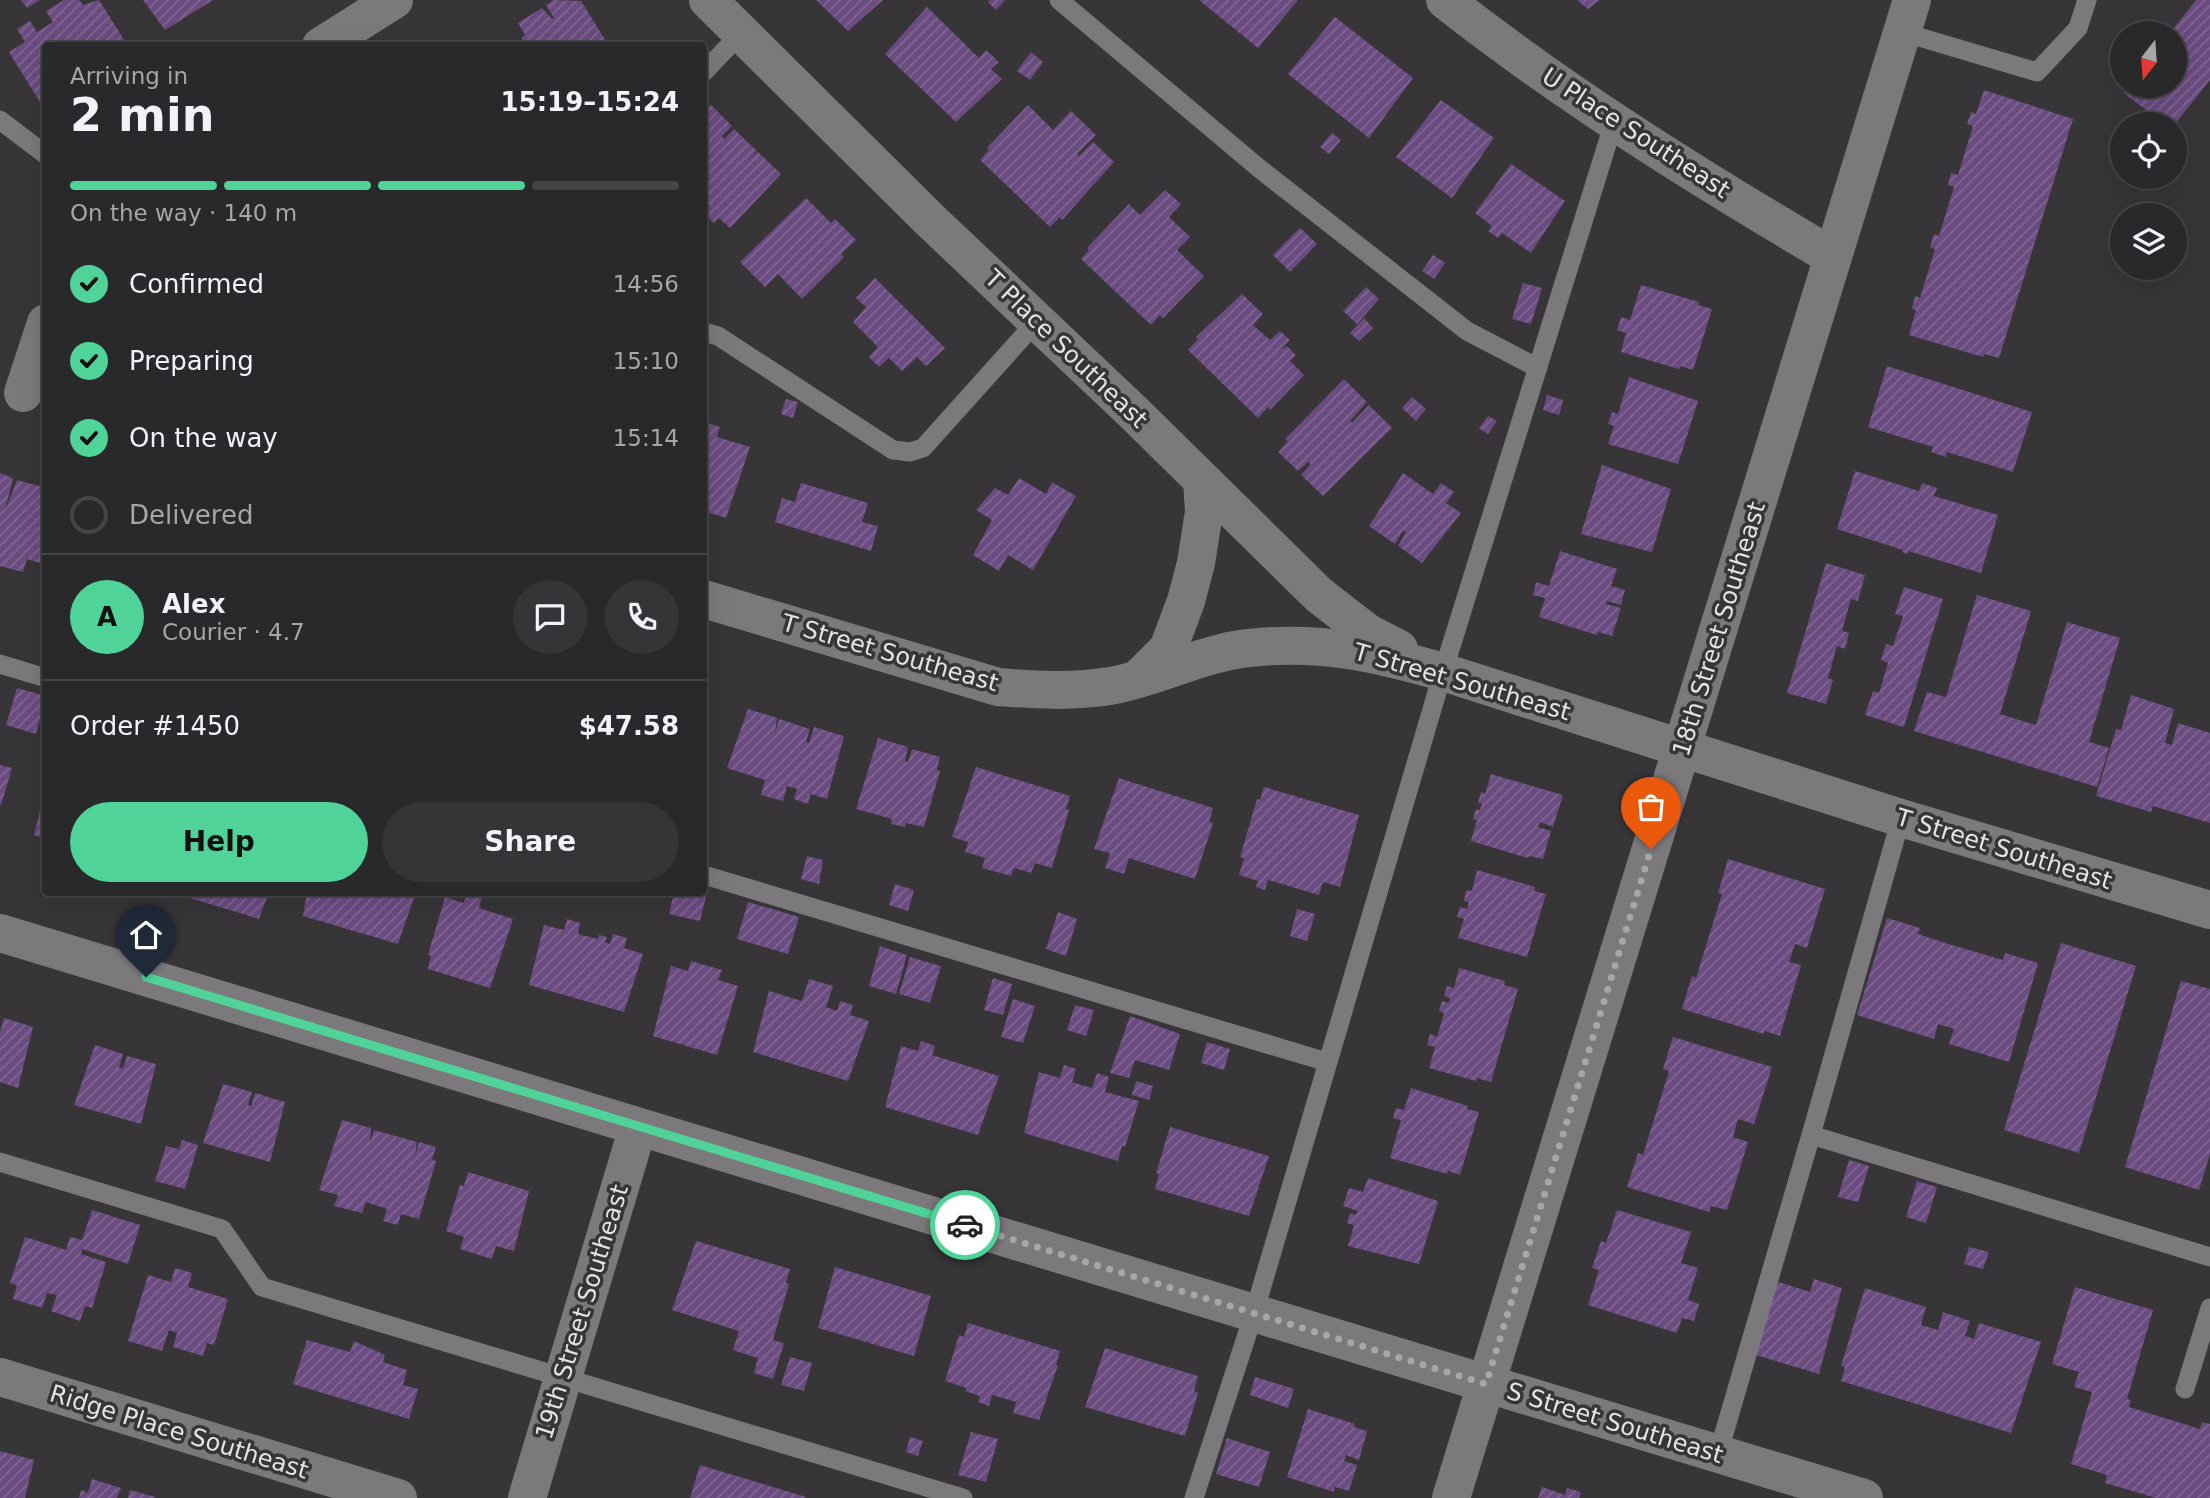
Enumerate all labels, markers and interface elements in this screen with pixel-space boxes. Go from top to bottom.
north arrow [2110,21,2188,98]
map controls [2110,21,2187,280]
street label: U Place Southeast [1537,62,1735,204]
text: Arriving in [70,63,188,89]
text: 15:19–15:24 [500,87,679,117]
text: 2 min [70,88,214,142]
button: locate [2110,112,2187,189]
text: On the way · 140 m [70,200,297,226]
button: layers [2110,203,2187,280]
street label: T Place Southeast [978,264,1153,434]
icon: check [70,265,108,303]
text: Confirmed [129,269,264,299]
text: 14:56 [613,271,679,297]
icon: check [70,342,108,380]
text: Preparing [129,346,254,376]
text: 15:10 [613,348,679,374]
icon: check [70,419,108,457]
text: On the way [129,423,278,453]
text: 15:14 [613,425,679,451]
street label: 18th Street Southeast [1667,498,1771,760]
text: Delivered [129,500,253,530]
button: chat [513,580,587,654]
button: phone [605,580,679,654]
text: Alex [162,589,225,619]
text: A [97,602,117,632]
street label: T Street Southeast [778,608,1002,697]
text: Courier · 4.7 [162,619,305,645]
street label: T Street Southeast [1350,637,1574,726]
text: Order #1450 [70,711,240,741]
text: $47.58 [579,711,679,741]
pin [1621,777,1681,849]
icon: bag [1632,788,1670,826]
button: Help [70,802,368,882]
button: Share [382,802,679,882]
street label: T Street Southeast [1892,803,2115,895]
pin [116,905,176,977]
icon: home [127,916,165,954]
street label: 19th Street Southeast [530,1181,634,1443]
courier [930,1190,1000,1260]
icon: car [946,1206,984,1244]
street label: S Street Southeast [1504,1377,1726,1469]
street label: Ridge Place Southeast [46,1379,312,1485]

